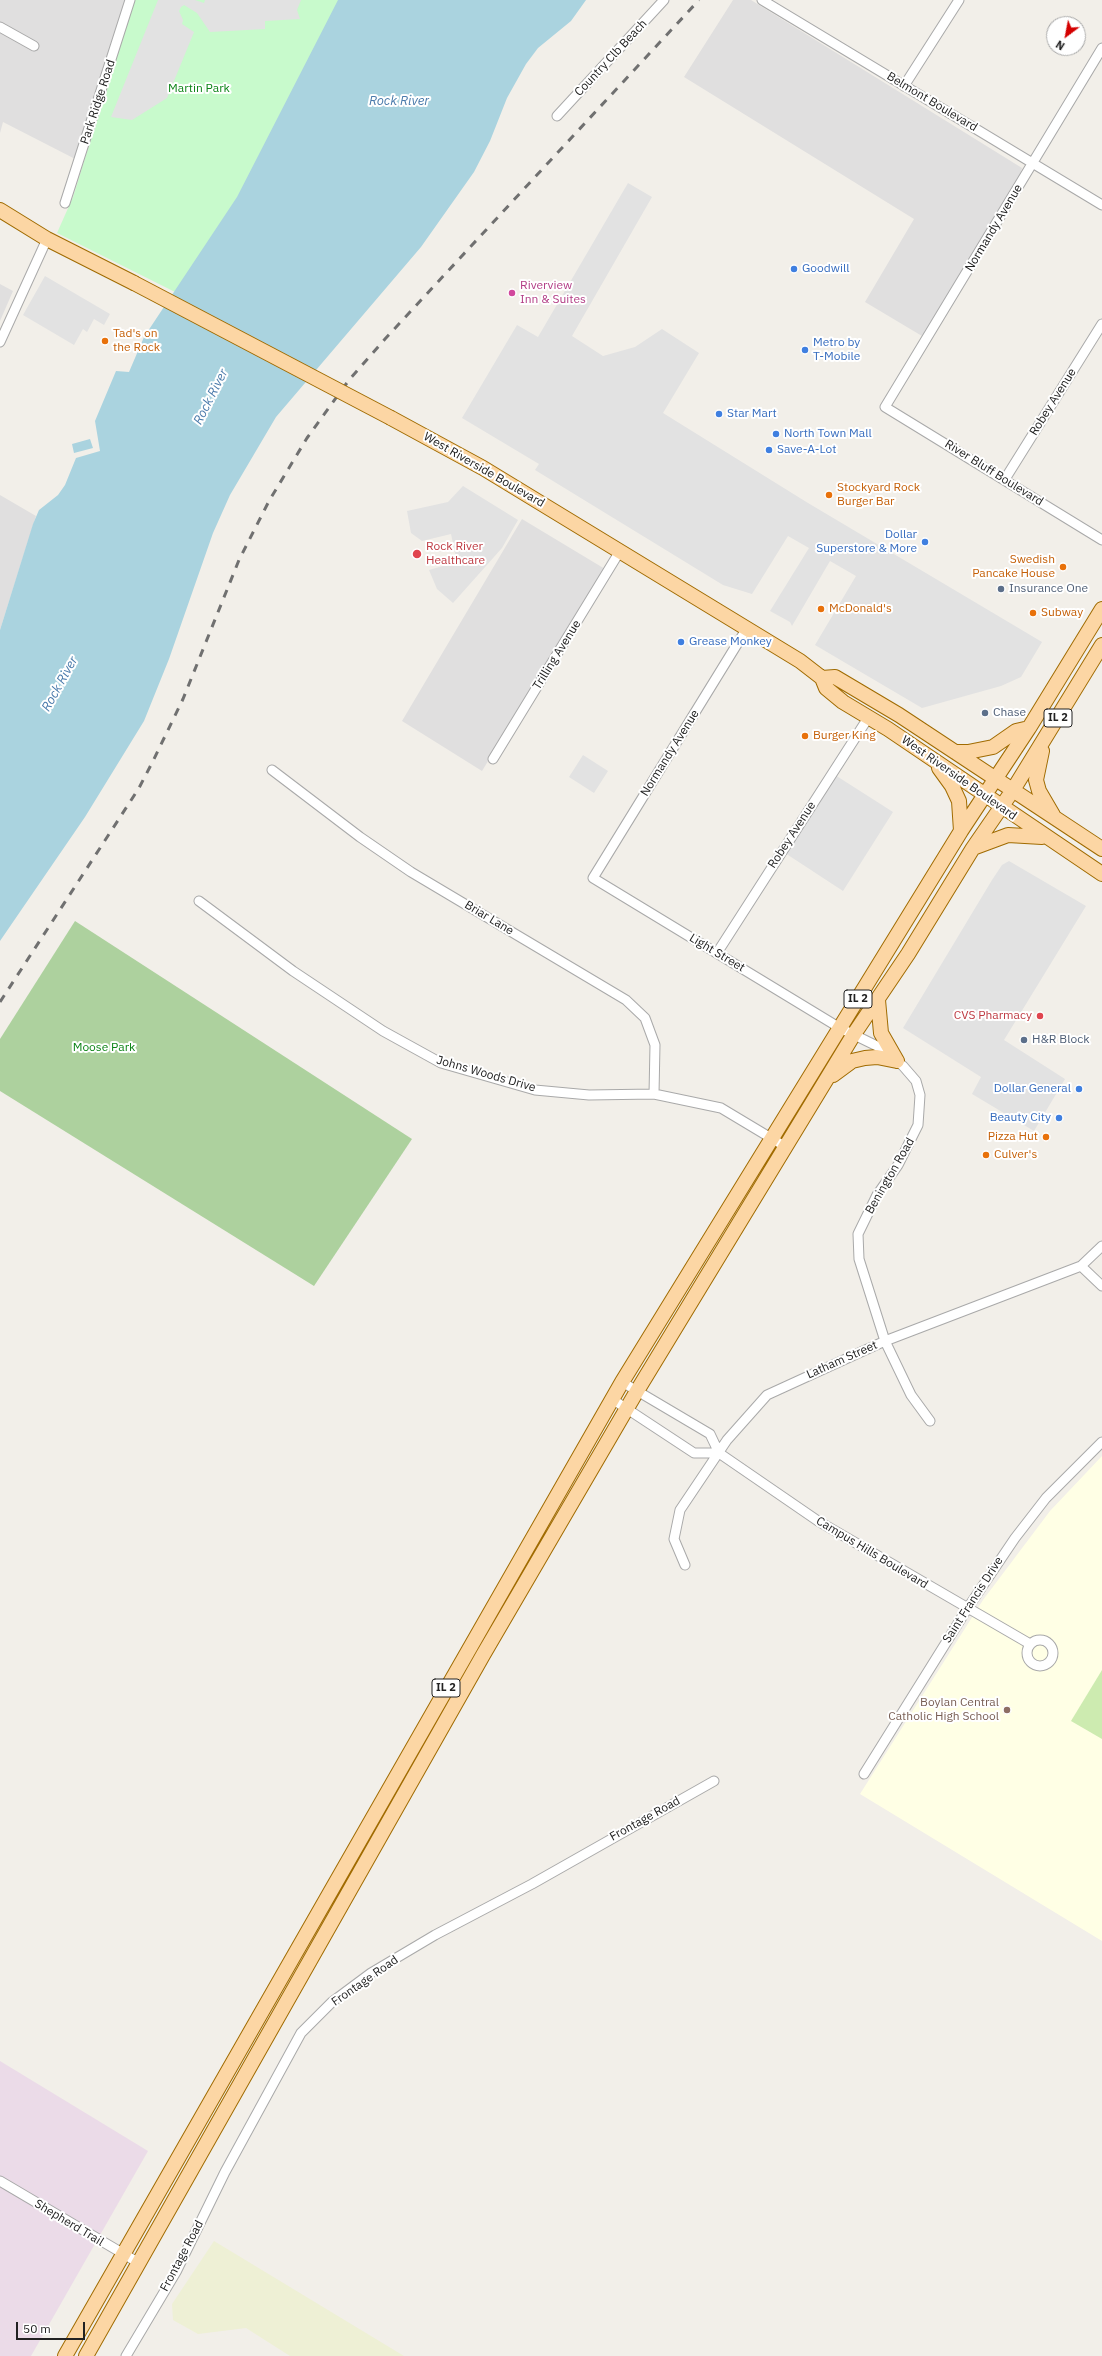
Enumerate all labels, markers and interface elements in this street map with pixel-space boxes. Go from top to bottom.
north arrow [1046,16,1086,56]
street label: Country Clb Beach [572,17,650,99]
text: N [1053,37,1067,53]
street label: Park Ridge Road [78,58,118,146]
street label: Belmont Boulevard [884,69,980,135]
park label: Martin Park [168,82,230,96]
water label: Rock River [369,93,429,109]
street label: Normandy Avenue [962,182,1026,274]
place label: Goodwill [802,262,849,276]
marker: Goodwill [789,264,799,274]
place label: Riverview Inn & Suites [520,279,586,307]
marker: Riverview Inn & Suites [507,288,517,298]
place label: Tad's on the Rock [113,327,160,355]
marker: Tad's on the Rock [100,336,110,346]
place label: Metro by T-Mobile [813,336,860,364]
marker: Metro by T-Mobile [800,345,810,355]
street label: Robey Avenue [1027,366,1079,438]
water label: Rock River [190,367,232,427]
place label: Star Mart [727,407,777,421]
marker: Star Mart [714,409,724,419]
place label: North Town Mall [784,427,872,441]
street label: West Riverside Boulevard [421,429,547,511]
marker: North Town Mall [771,429,781,439]
street label: River Bluff Boulevard [942,437,1046,509]
place label: Save-A-Lot [777,443,836,457]
marker: Save-A-Lot [764,445,774,455]
place label: Stockyard Rock Burger Bar [837,481,920,509]
marker: Stockyard Rock Burger Bar [824,490,834,500]
place label: Dollar Superstore & More [816,528,917,556]
marker: Dollar Superstore & More [920,537,930,547]
place label: Rock River Healthcare [426,540,485,568]
marker: Rock River Healthcare [411,548,423,560]
place label: Swedish Pancake House [972,553,1055,581]
marker: Swedish Pancake House [1058,562,1068,572]
place label: Insurance One [1009,582,1088,596]
marker: Insurance One [996,584,1006,594]
place label: McDonald's [829,602,892,616]
marker: McDonald's [816,604,826,614]
place label: Subway [1041,606,1083,620]
marker: Subway [1028,608,1038,618]
street label: Trilling Avenue [530,618,584,692]
place label: Grease Monkey [689,635,772,649]
marker: Grease Monkey [676,637,686,647]
water label: Rock River [39,654,81,714]
place label: Chase [993,706,1026,720]
street label: Normandy Avenue [638,707,702,799]
marker: Chase [980,708,990,718]
road number: IL 2 [1044,709,1072,727]
place label: Burger King [813,729,876,743]
marker: Burger King [800,731,810,741]
street label: West Riverside Boulevard [899,733,1019,823]
street label: Robey Avenue [765,799,819,871]
street label: Briar Lane [462,898,516,938]
street label: Light Street [687,931,747,975]
road number: IL 2 [844,990,872,1008]
place label: CVS Pharmacy [954,1009,1032,1023]
marker: CVS Pharmacy [1035,1011,1045,1021]
place label: H&R Block [1032,1033,1090,1047]
marker: H&R Block [1019,1035,1029,1045]
park label: Moose Park [73,1041,135,1055]
street label: Johns Woods Drive [435,1053,537,1095]
place label: Dollar General [994,1082,1071,1096]
marker: Dollar General [1074,1084,1084,1094]
place label: Beauty City [990,1111,1051,1125]
marker: Beauty City [1054,1113,1064,1123]
place label: Pizza Hut [988,1130,1038,1144]
marker: Pizza Hut [1041,1132,1051,1142]
street label: Benington Road [862,1135,918,1217]
place label: Culver's [994,1148,1037,1162]
marker: Culver's [981,1150,991,1160]
street label: Latham Street [804,1338,880,1382]
street label: Campus Hills Boulevard [813,1514,931,1592]
street label: Saint Francis Drive [940,1554,1006,1646]
road number: IL 2 [432,1679,460,1697]
place label: Boylan Central Catholic High School [888,1696,999,1724]
marker: Boylan Central Catholic High School [1002,1705,1012,1715]
street label: Frontage Road [607,1794,683,1844]
street label: Frontage Road [329,1953,401,2009]
street label: Shepherd Trail [32,2197,106,2249]
street label: Frontage Road [157,2218,207,2294]
scale bar [18,2314,87,2340]
text: 50 m [23,2321,51,2336]

